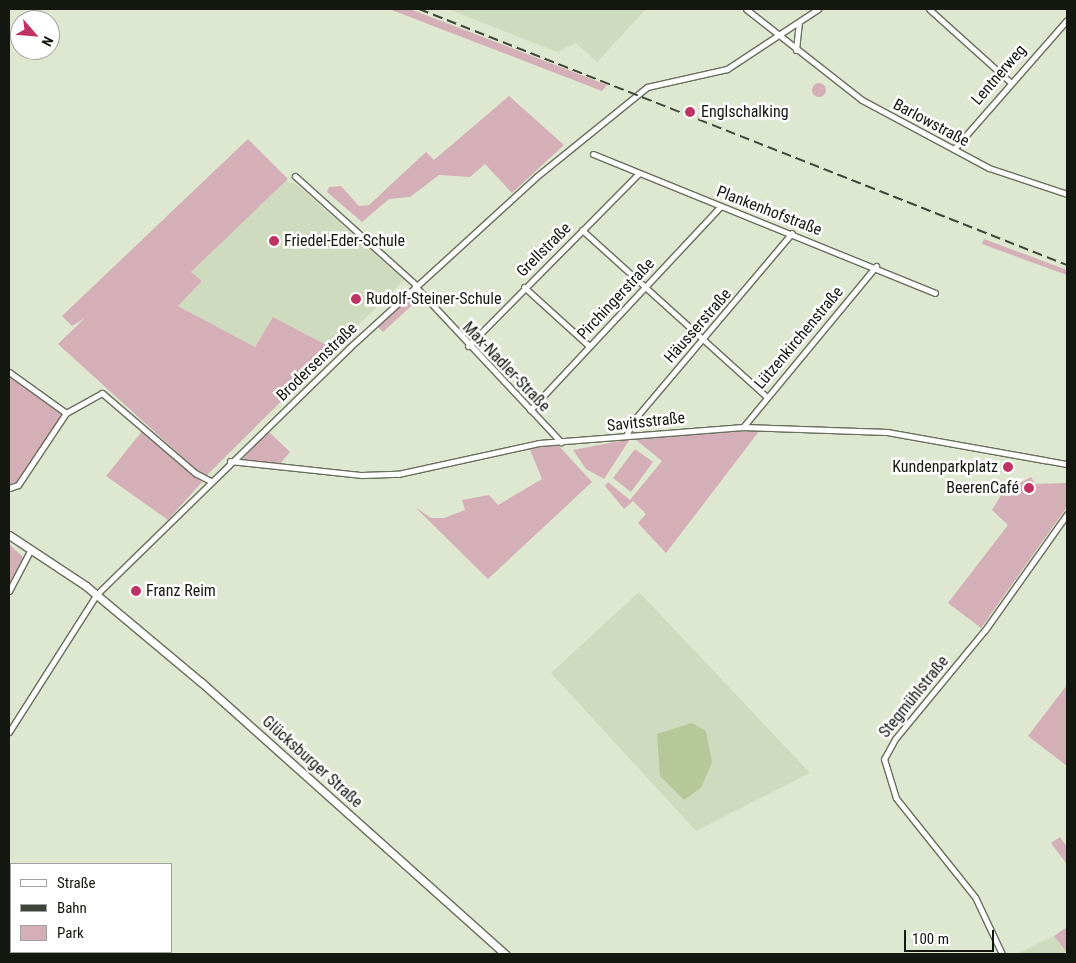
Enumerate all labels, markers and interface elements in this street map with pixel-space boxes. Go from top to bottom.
north arrow [10,10,60,60]
text: N [38,34,57,49]
street label: Lentnerweg [968,41,1030,109]
street label: Barlowstraße [890,95,972,151]
place label: Englschalking [701,102,789,122]
marker: Englschalking [683,105,697,119]
street label: Plankenhofstraße [714,182,824,240]
street label: Grellstraße [513,219,575,281]
place label: Friedel-Eder-Schule [284,231,405,251]
marker: Friedel-Eder-Schule [268,235,280,247]
street label: Pirchingerstraße [573,254,659,344]
street label: Lützenkirchenstraße [751,283,847,393]
street label: Häusserstraße [660,285,736,367]
place label: Rudolf-Steiner-Schule [366,289,502,309]
marker: Rudolf-Steiner-Schule [350,293,362,305]
street label: Max-Nadler-Straße [458,318,554,416]
street label: Brodersenstraße [273,319,361,405]
street label: Savitsstraße [606,408,686,436]
place label: Kundenparkplatz [892,457,998,477]
marker: Kundenparkplatz [1002,461,1014,473]
place label: BeerenCafé [946,478,1019,498]
marker: BeerenCafé [1023,482,1035,494]
place label: Franz Reim [146,581,216,601]
marker: Franz Reim [130,585,142,597]
street label: Stegmühlstraße [875,652,953,742]
street label: Glücksburger Straße [258,712,366,812]
legend [10,863,172,953]
text: Straße [57,874,96,892]
text: Bahn [57,899,87,917]
scale bar [906,920,996,952]
text: Park [57,924,84,942]
text: 100 m [912,930,949,948]

